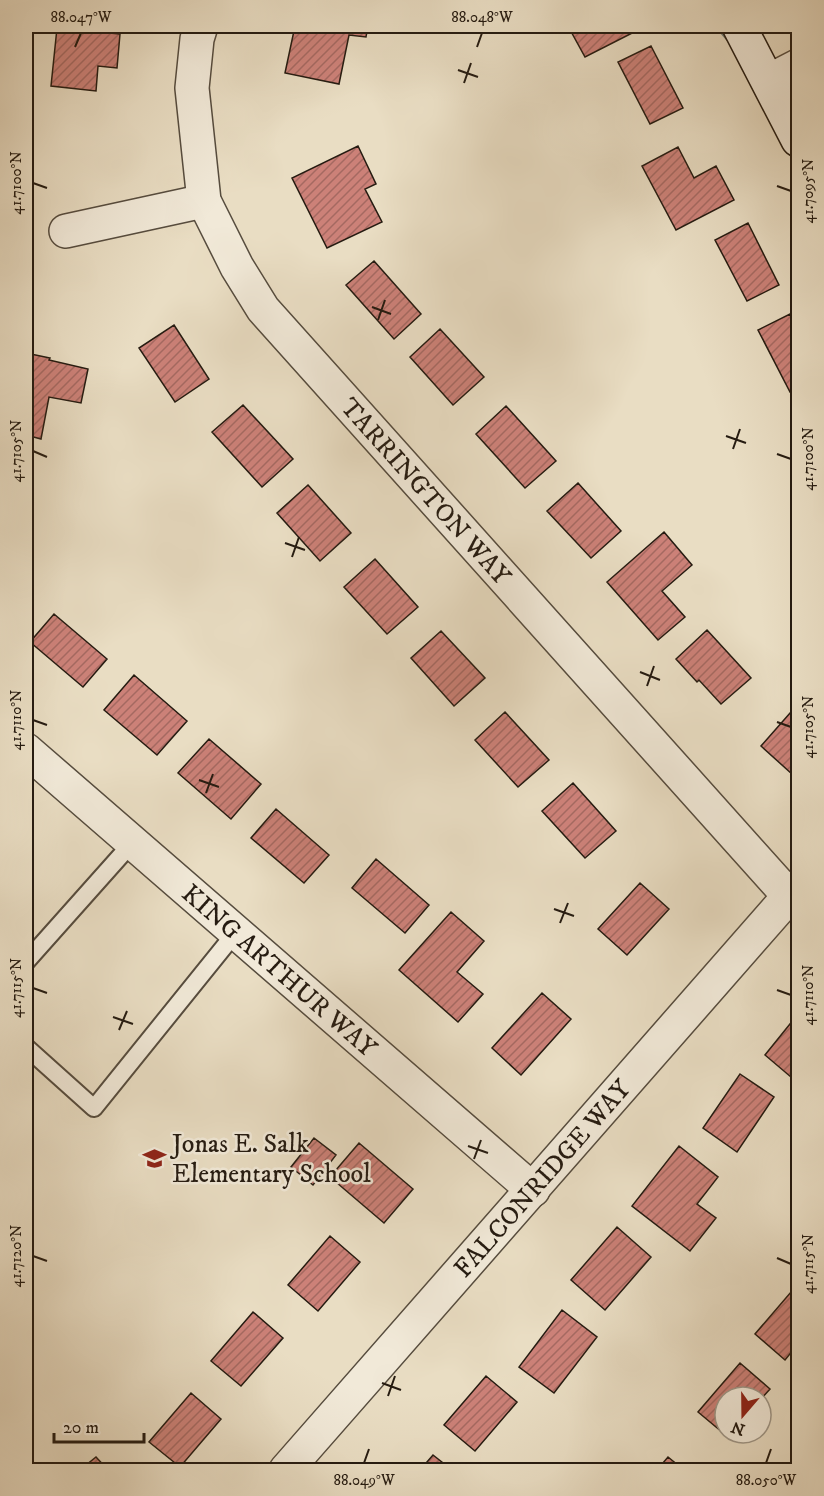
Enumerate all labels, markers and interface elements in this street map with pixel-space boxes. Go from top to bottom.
text: 88.047°W [50,8,112,27]
text: 88.048°W [451,8,513,27]
text: 41.7100°N [7,151,26,215]
text: 41.7095°N [799,159,818,223]
street label: TARRINGTON WAY [332,391,518,593]
text: 41.7105°N [7,420,26,482]
text: 41.7100°N [799,427,818,491]
text: 41.7110°N [7,690,26,750]
text: 41.7105°N [799,696,818,758]
street label: KING ARTHUR WAY [174,878,384,1065]
text: 41.7115°N [7,958,26,1018]
text: 41.7110°N [799,965,818,1025]
street label: FALCONRIDGE WAY [447,1073,639,1285]
place label: Jonas E. Salk Elementary School [170,1128,371,1191]
school or university icon: Jonas E. Salk Elementary School [141,1145,167,1171]
text: 41.7120°N [7,1225,26,1287]
text: 41.7115°N [799,1234,818,1294]
north arrow [713,1385,773,1445]
scale bar [54,1406,144,1444]
text: 20 m [63,1417,99,1439]
text: N [729,1417,748,1440]
text: 88.049°W [333,1471,395,1490]
text: 88.050°W [736,1471,797,1490]

